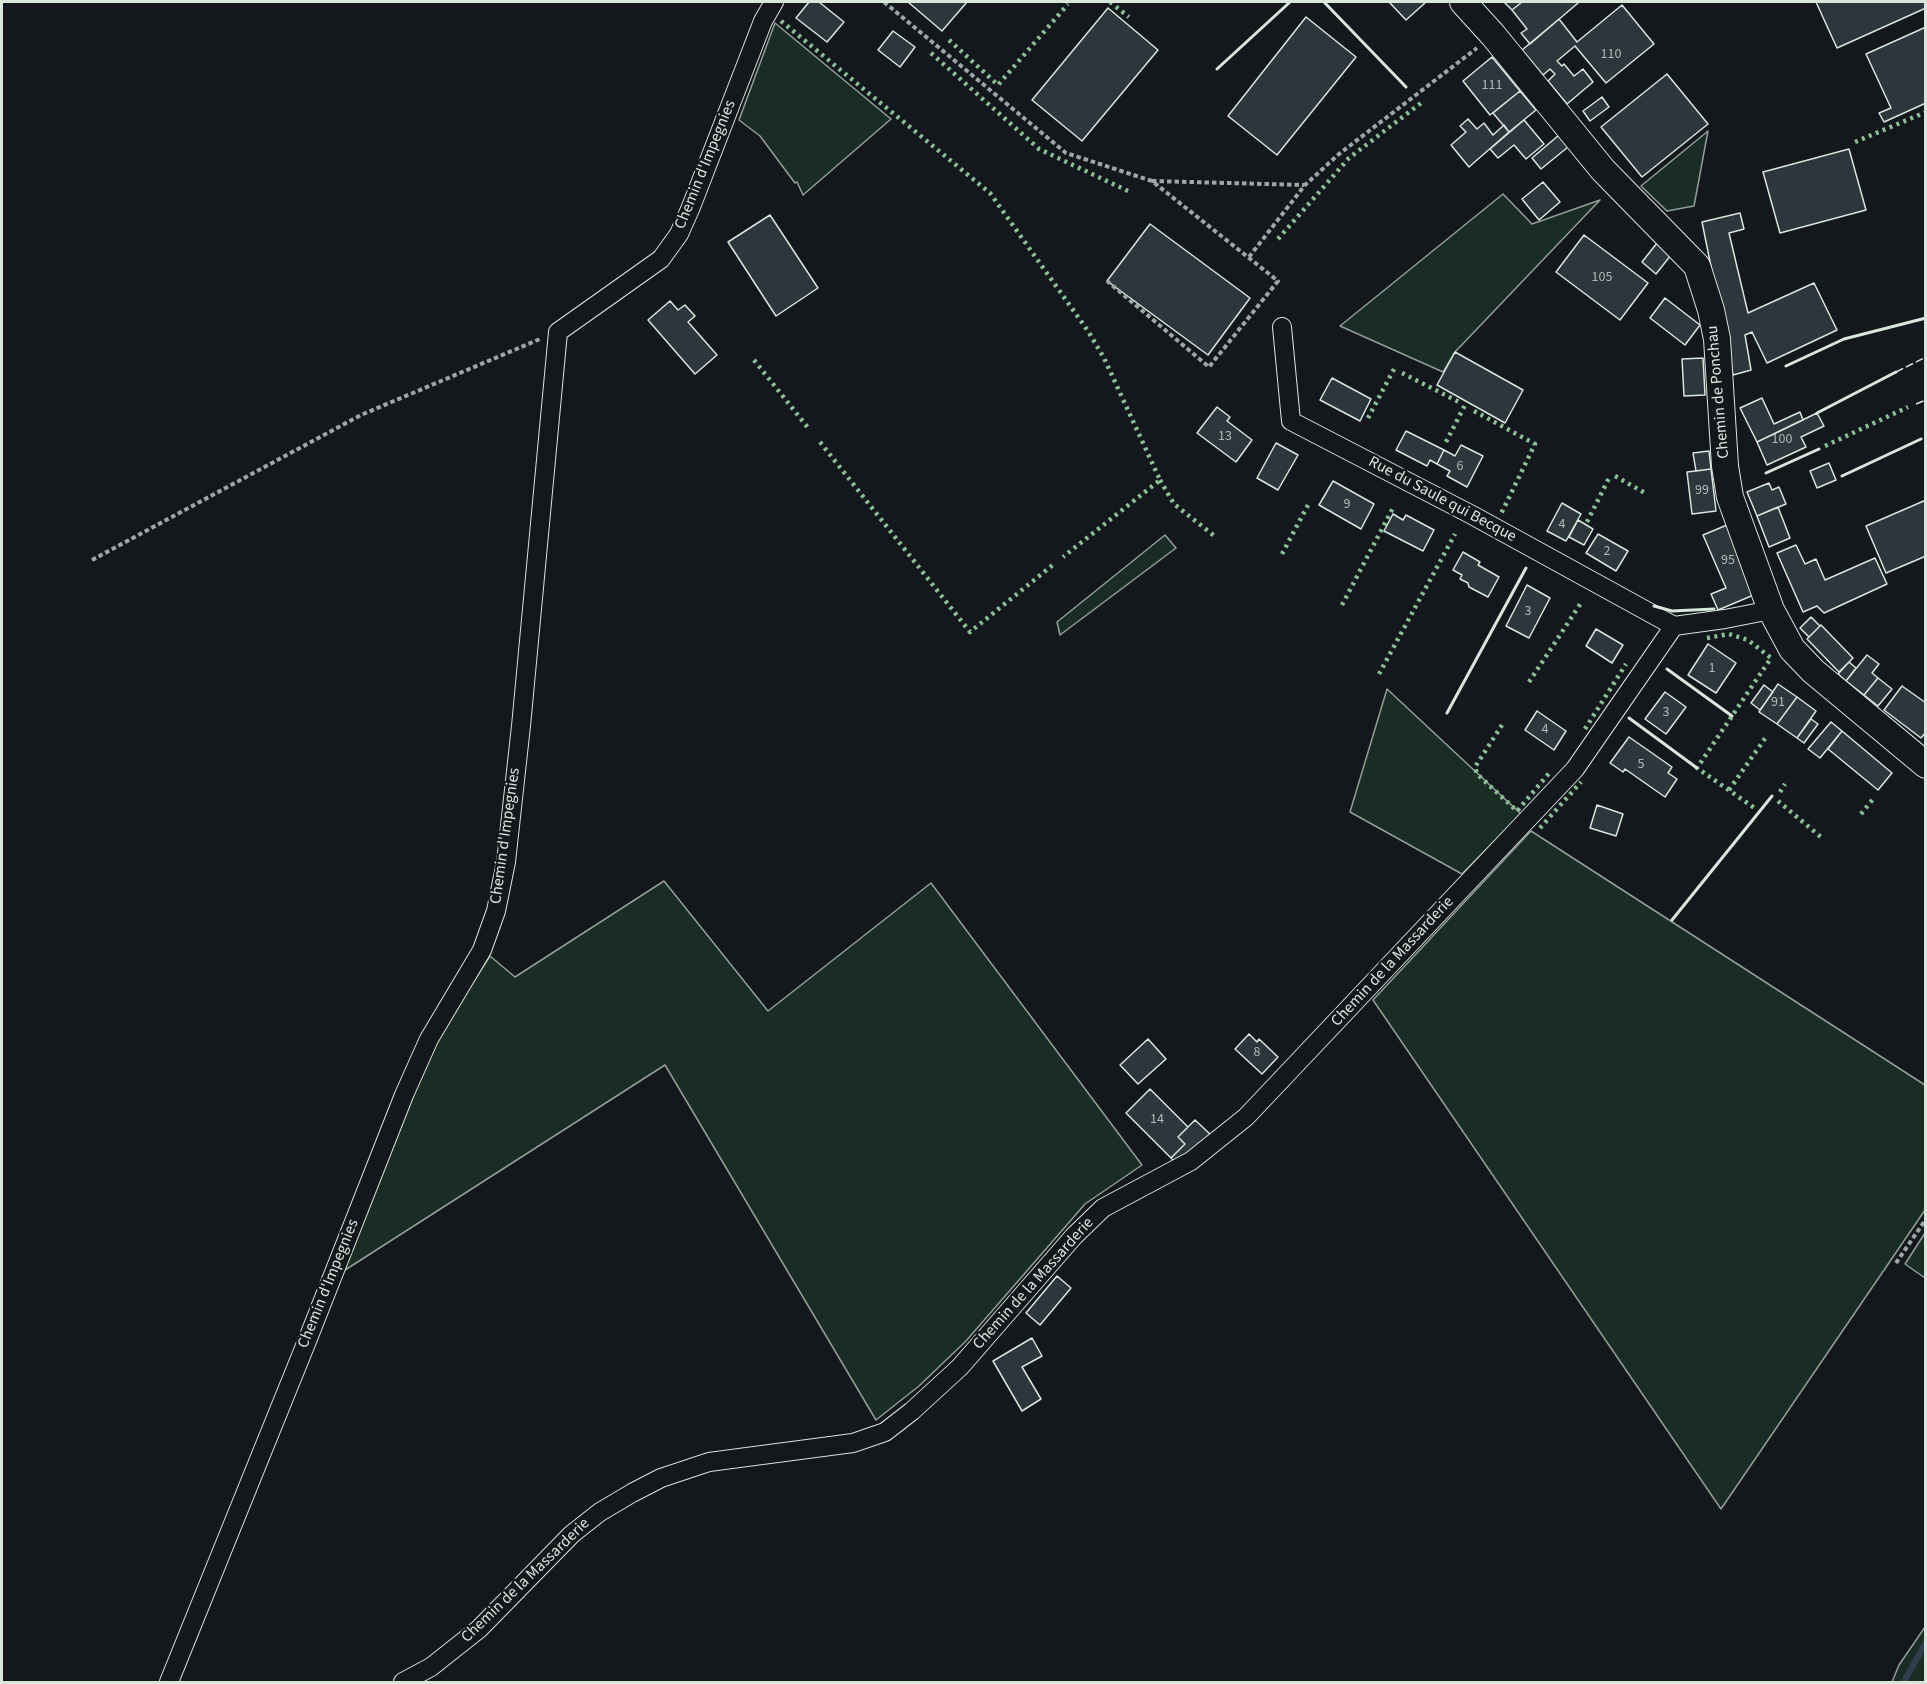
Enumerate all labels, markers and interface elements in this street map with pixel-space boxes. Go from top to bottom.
house number: 110 [1601,47,1621,63]
house number: 111 [1482,78,1502,94]
street label: Chemin d'Impegnies [671,98,741,232]
house number: 105 [1592,270,1612,286]
street label: Chemin de Ponchau [1704,325,1734,459]
house number: 13 [1218,429,1232,445]
house number: 100 [1772,432,1792,448]
street label: Rue du Saule qui Becque [1365,453,1519,547]
house number: 6 [1457,459,1463,475]
house number: 99 [1695,483,1709,499]
house number: 9 [1344,497,1350,513]
house number: 4 [1559,517,1565,533]
house number: 2 [1604,544,1610,560]
house number: 95 [1721,553,1735,569]
house number: 3 [1525,604,1531,620]
house number: 1 [1709,661,1715,677]
house number: 91 [1771,695,1785,711]
house number: 3 [1663,705,1669,721]
house number: 4 [1542,722,1548,738]
house number: 5 [1638,757,1644,773]
street label: Chemin d'Impegnies [487,767,525,905]
street label: Chemin de la Massarderie [1328,893,1458,1031]
house number: 8 [1254,1045,1260,1061]
house number: 14 [1150,1112,1164,1128]
street label: Chemin de la Massarderie [970,1214,1098,1354]
street label: Chemin d'Impegnies [294,1217,364,1351]
street label: Chemin de la Massarderie [458,1515,594,1647]

